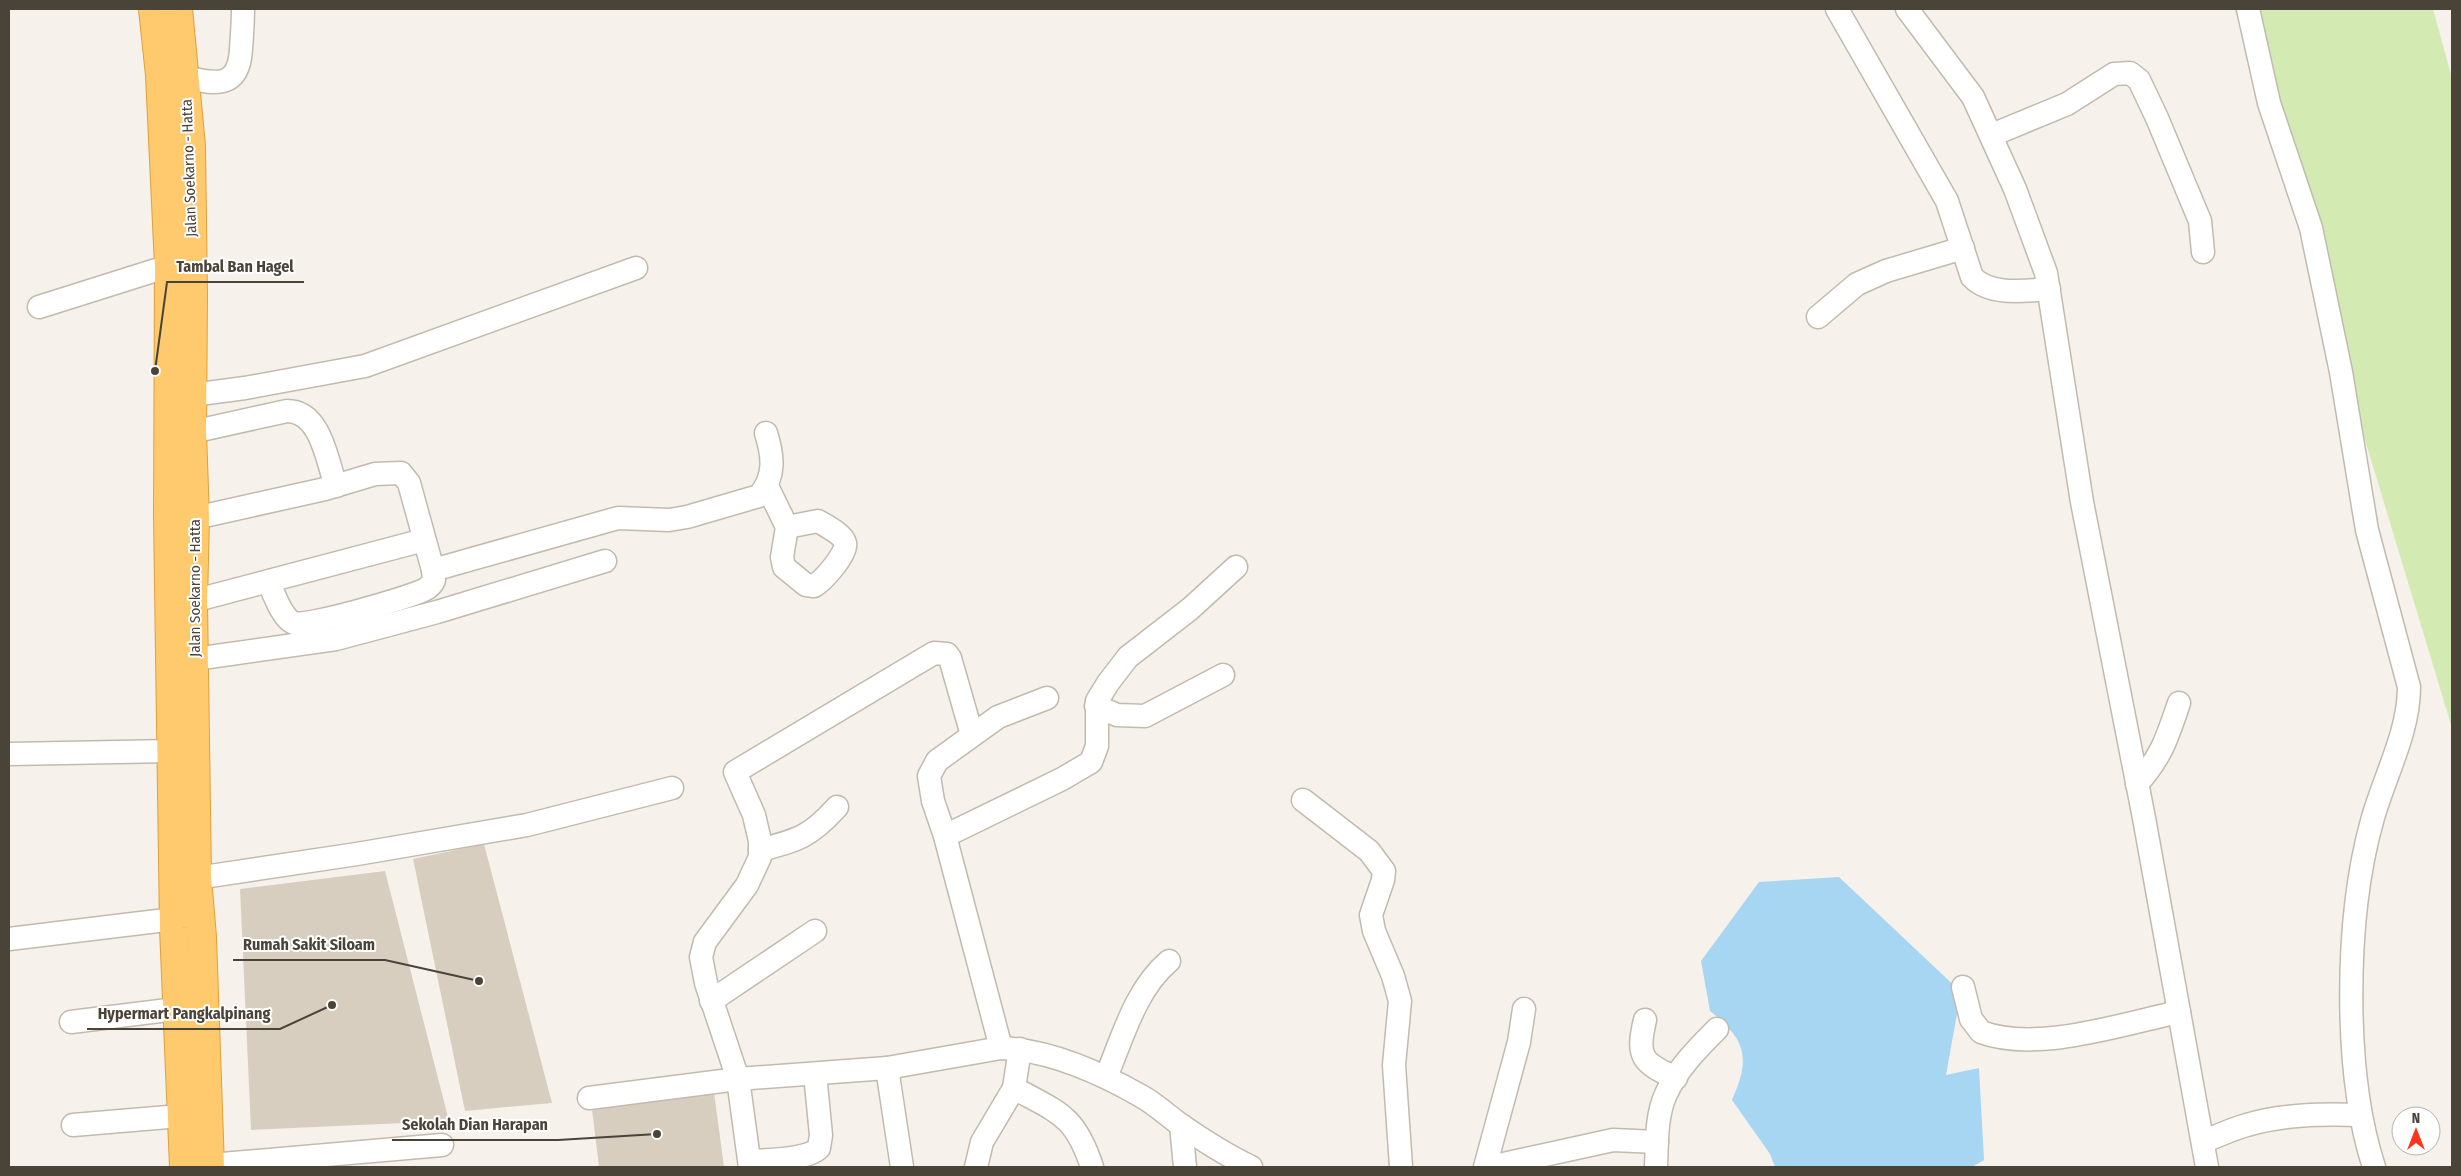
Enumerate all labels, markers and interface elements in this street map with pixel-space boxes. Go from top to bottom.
street label: Jalan Soekarno - Hatta [178,99,200,237]
callout: Tambal Ban Hagel [167,251,304,282]
text: Tambal Ban Hagel [176,257,294,276]
street label: Jalan Soekarno - Hatta [186,519,204,657]
callout: Rumah Sakit Siloam [233,929,385,960]
text: Rumah Sakit Siloam [243,935,375,954]
callout: Hypermart Pangkalpinang [87,998,280,1029]
text: Hypermart Pangkalpinang [98,1004,270,1023]
north arrow [2391,1106,2441,1156]
callout: Sekolah Dian Harapan [392,1109,558,1140]
text: N [2412,1110,2420,1127]
text: Sekolah Dian Harapan [402,1115,548,1134]

